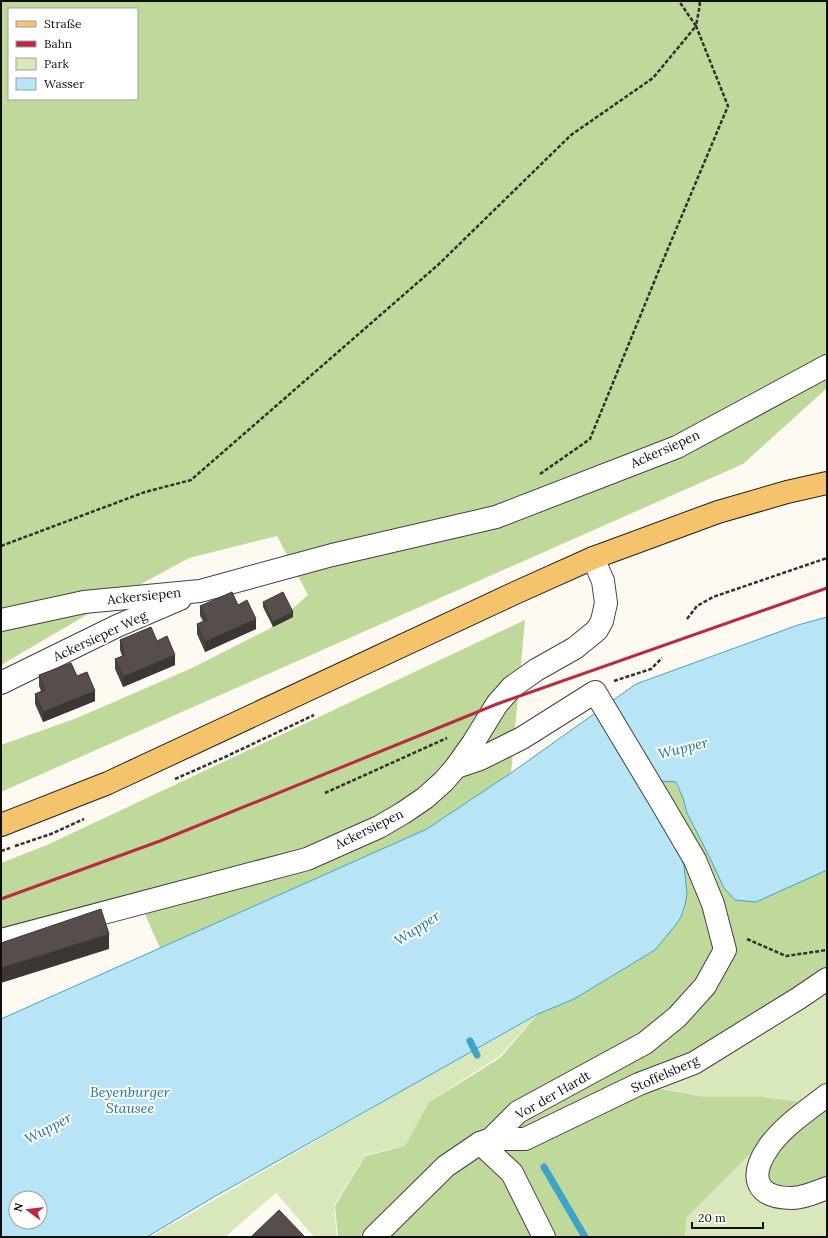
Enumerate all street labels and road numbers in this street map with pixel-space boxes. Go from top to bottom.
street label: Ackersiepen [627,426,702,472]
street label: Ackersiepen [105,584,182,608]
street label: Ackersieper Weg [49,606,150,666]
street label: Ackersiepen [331,805,406,853]
street label: Stoffelsberg [628,1051,702,1097]
street label: Vor der Hardt [512,1067,593,1124]

